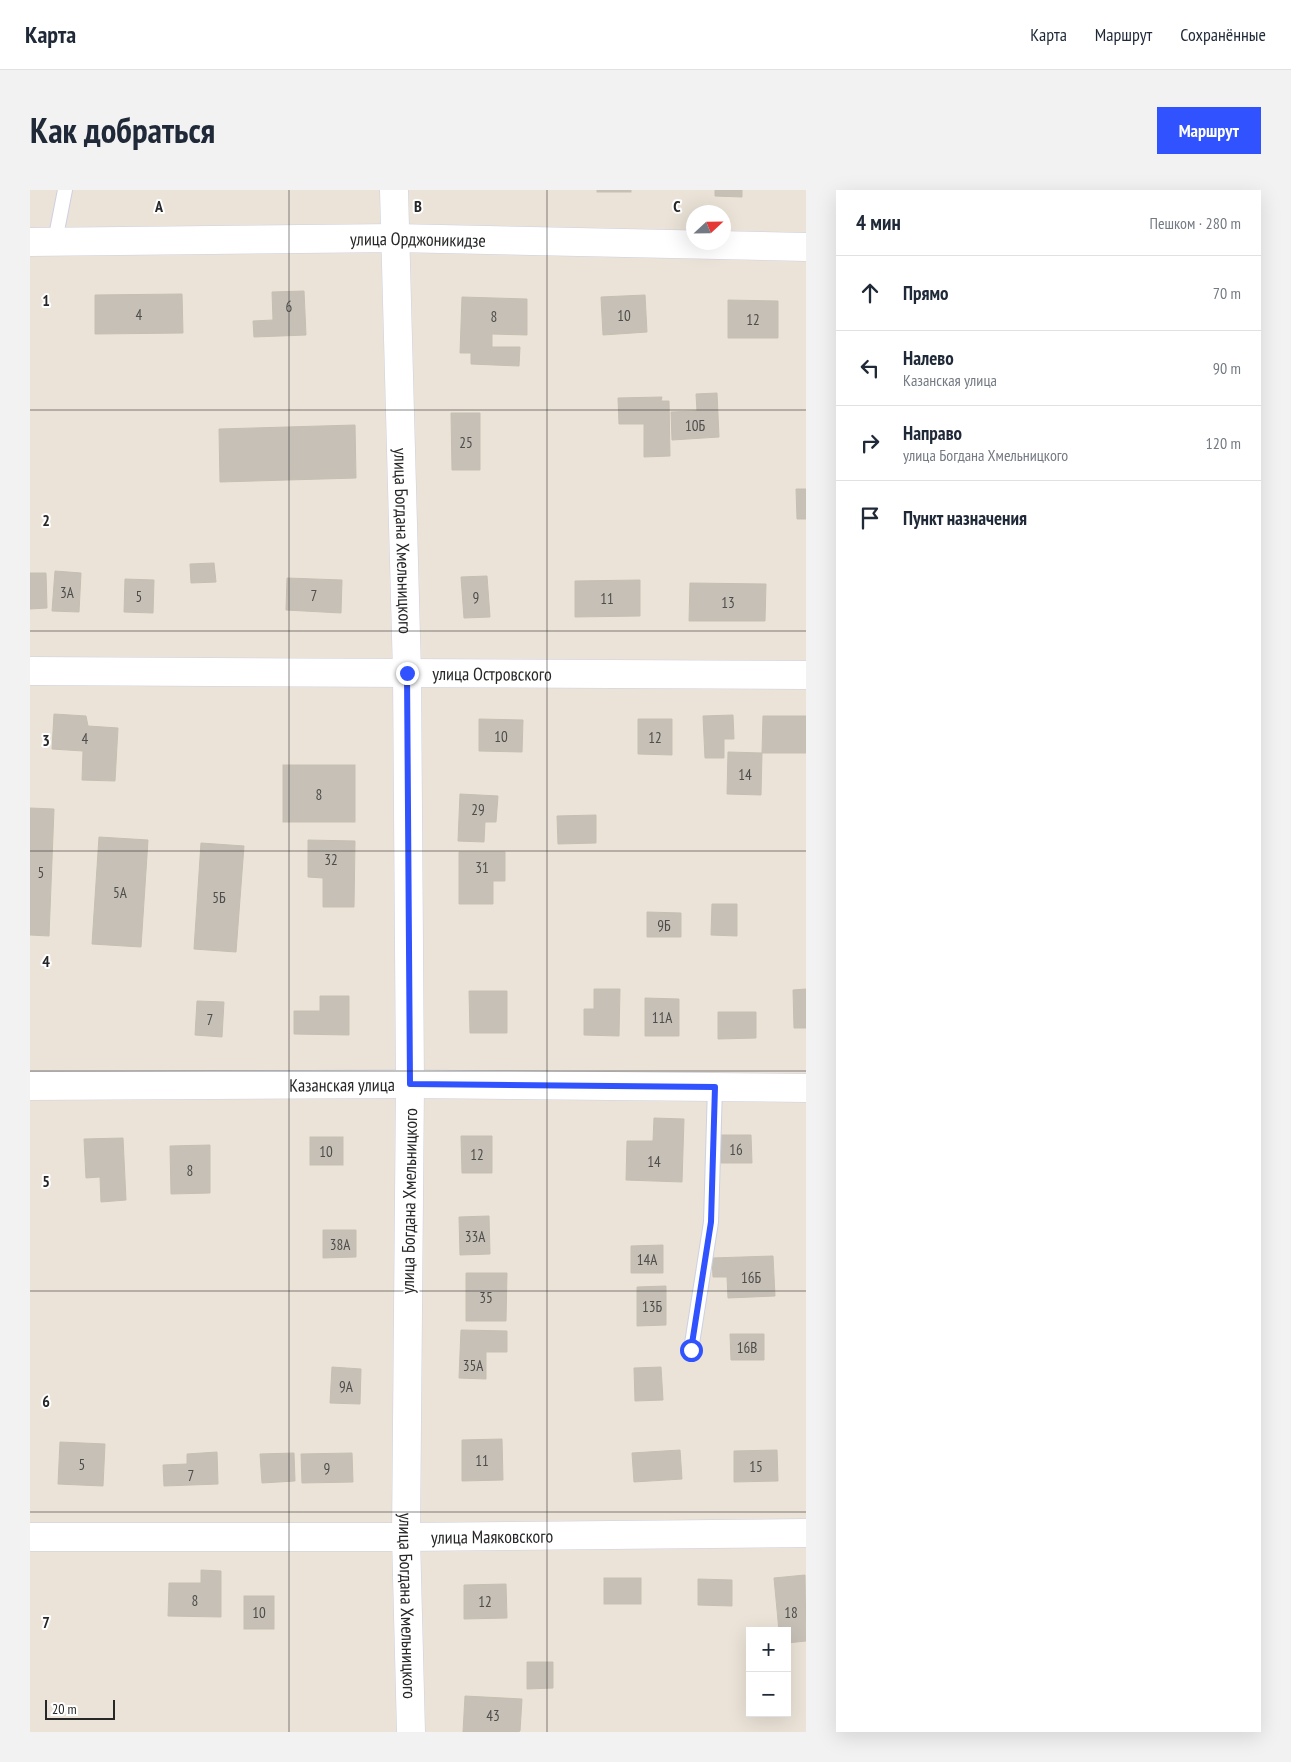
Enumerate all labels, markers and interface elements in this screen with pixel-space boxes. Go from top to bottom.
text: Карта [25,19,76,50]
text: Карта [1030,23,1067,46]
text: Маршрут [1095,23,1152,46]
text: Сохранённые [1180,23,1266,46]
text: Как добраться [30,107,215,153]
button: Маршрут [1157,107,1261,154]
text: A [154,196,164,216]
text: B [414,196,422,216]
text: C [673,196,681,216]
north arrow [686,205,731,250]
text: 4 мин [856,209,901,236]
text: Пешком · 280 m [1150,213,1241,233]
street label: улица Орджоникидзе [350,226,486,251]
icon: ahead [856,279,884,307]
text: Прямо [903,281,948,305]
text: 70 m [1213,283,1241,303]
text: 1 [42,290,50,310]
house number: 6 [286,297,293,316]
house number: 4 [136,305,143,324]
house number: 10 [617,306,631,325]
house number: 8 [491,307,497,326]
house number: 12 [746,310,760,329]
text: Налево [903,346,954,370]
icon: left [856,354,884,382]
text: 90 m [1213,358,1241,378]
text: Казанская улица [903,370,997,390]
house number: 10Б [685,416,705,435]
text: Направо [903,421,962,445]
icon: right [856,429,884,457]
house number: 25 [459,433,473,452]
text: 120 m [1206,433,1241,453]
text: улица Богдана Хмельницкого [903,445,1068,465]
street label: улица Богдана Хмельницкого [389,448,417,634]
icon: arrive [856,504,884,532]
text: Пункт назначения [903,506,1027,530]
text: 2 [42,510,50,530]
house number: 3А [60,583,75,602]
house number: 7 [311,586,317,605]
house number: 5 [136,587,142,606]
house number: 9 [473,588,479,607]
house number: 11 [600,589,614,608]
house number: 13 [721,593,735,612]
route end [396,662,419,685]
street label: улица Островского [432,662,552,685]
house number: 10 [494,727,508,746]
house number: 12 [648,728,662,747]
house number: 4 [82,729,89,748]
text: 3 [42,730,50,750]
house number: 14 [738,765,752,784]
house number: 8 [316,785,322,804]
house number: 29 [471,800,485,819]
house number: 32 [324,850,338,869]
house number: 31 [475,858,489,877]
house number: 5 [38,863,44,882]
house number: 5А [113,883,128,902]
house number: 5Б [212,888,226,907]
house number: 9Б [657,916,671,935]
text: 4 [42,951,50,971]
house number: 11А [652,1008,673,1027]
house number: 7 [207,1010,213,1029]
street label: Казанская улица [289,1073,395,1096]
street label: улица Богдана Хмельницкого [396,1108,422,1294]
house number: 16 [729,1140,743,1159]
house number: 10 [319,1142,333,1161]
house number: 12 [470,1145,484,1164]
house number: 14 [647,1152,661,1171]
house number: 8 [187,1161,193,1180]
text: 5 [42,1171,50,1191]
house number: 33А [465,1227,486,1246]
house number: 38А [330,1235,351,1254]
house number: 14А [637,1250,658,1269]
house number: 16Б [741,1268,761,1287]
house number: 35 [479,1288,493,1307]
house number: 13Б [642,1297,662,1316]
house number: 16В [737,1338,757,1357]
route start [680,1339,703,1362]
house number: 35А [463,1356,484,1375]
house number: 9А [339,1377,354,1396]
text: 6 [42,1391,50,1411]
house number: 11 [475,1451,489,1470]
house number: 5 [79,1455,85,1474]
house number: 15 [749,1457,763,1476]
house number: 9 [324,1459,330,1478]
house number: 7 [188,1466,194,1485]
street label: улица Богдана Хмельницкого [394,1513,422,1699]
street label: улица Маяковского [431,1524,553,1548]
house number: 8 [192,1591,198,1610]
house number: 12 [478,1592,492,1611]
house number: 10 [252,1603,266,1622]
house number: 18 [784,1603,798,1622]
text: 7 [42,1612,50,1632]
map controls [746,1627,791,1717]
button: + [746,1627,791,1672]
button: − [746,1672,791,1717]
scale bar [45,1697,115,1720]
text: 20 m [52,1700,77,1718]
house number: 43 [486,1706,500,1725]

